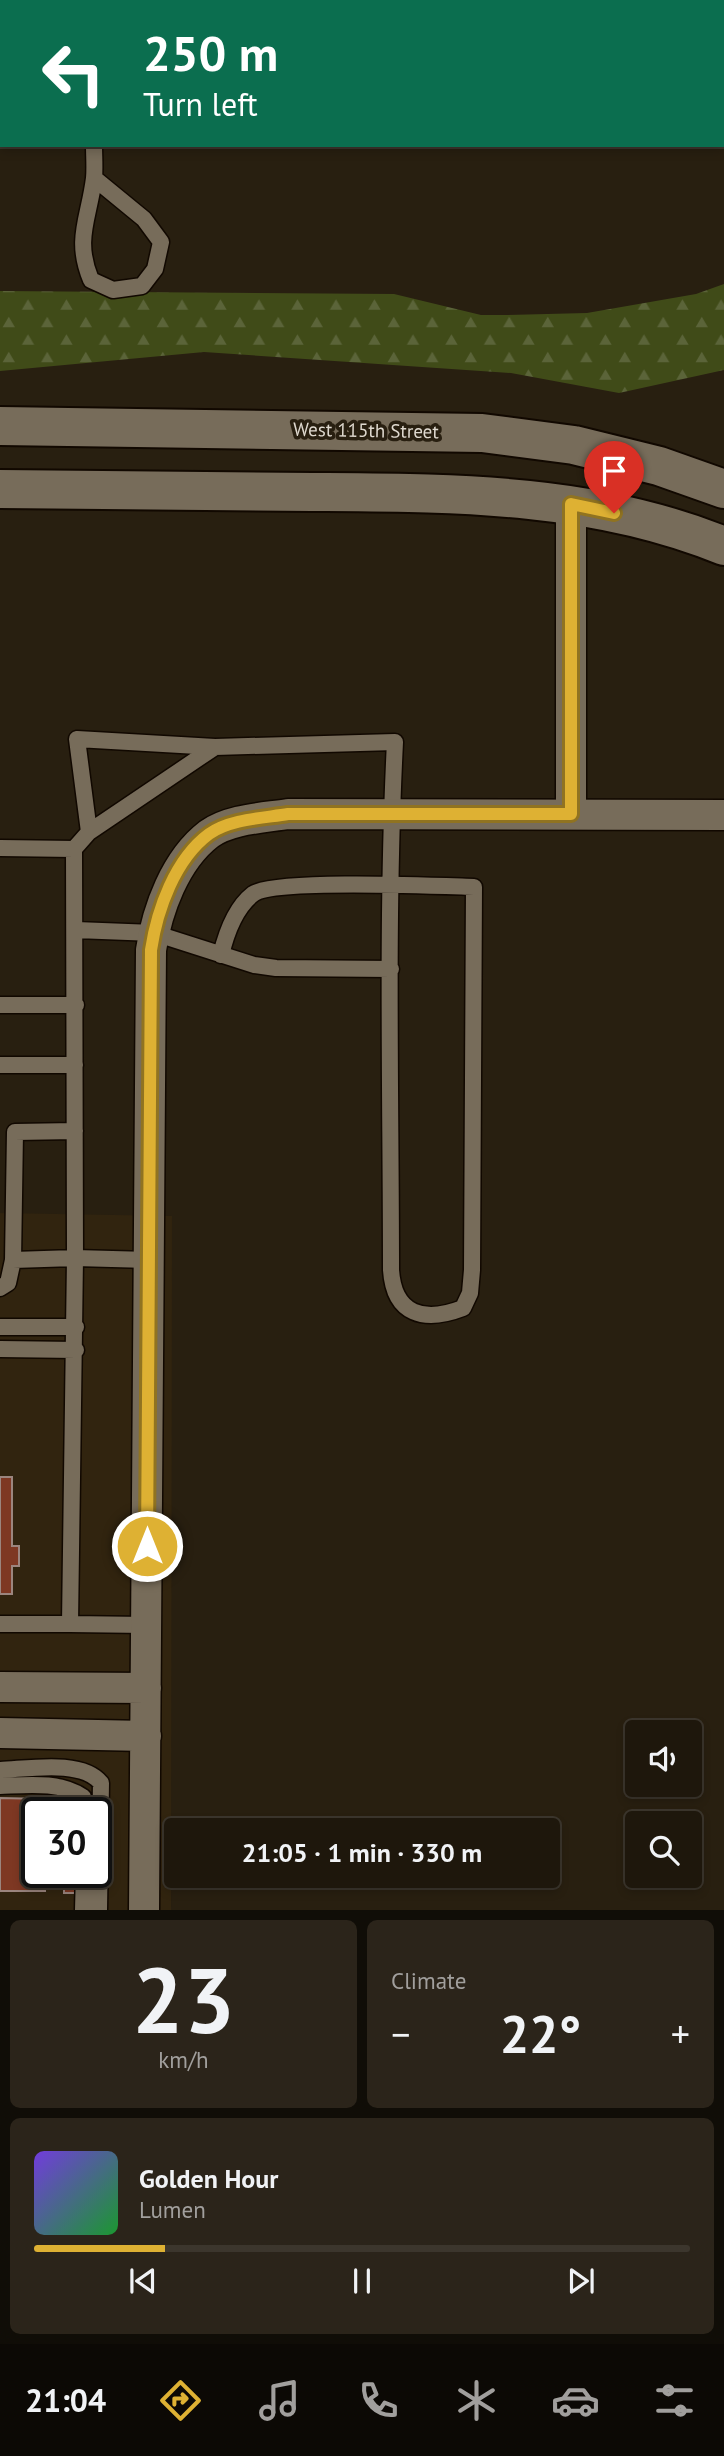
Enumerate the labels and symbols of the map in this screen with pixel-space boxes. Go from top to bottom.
street label: West 115th Street [293,417,440,443]
pin [584,441,644,513]
position arrow [110,1509,184,1583]
speed limit sign: 30 [21,1797,112,1888]

